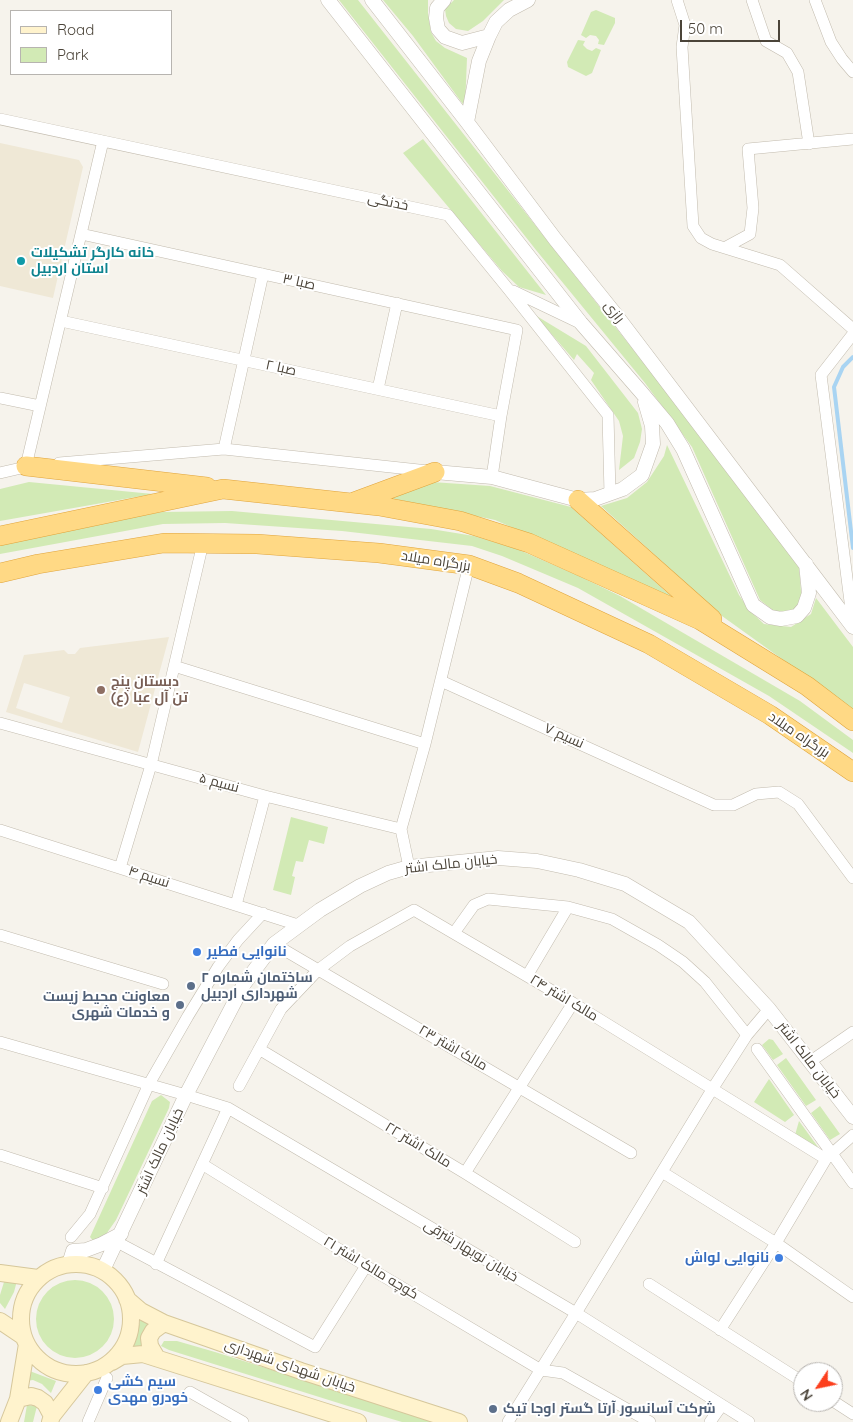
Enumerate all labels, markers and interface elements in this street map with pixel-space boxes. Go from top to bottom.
legend [10,10,172,75]
scale bar [683,10,783,42]
text: 50 m [688,19,723,38]
text: Road [57,20,94,39]
text: Park [57,45,89,64]
street label: خدنگی [366,189,410,215]
place label: خانه کارگر تشکیلات استان اردبیل [31,245,154,278]
marker: خانه کارگر تشکیلات استان اردبیل [15,255,27,267]
street label: صبا ۳ [281,270,317,294]
street label: رازی [600,298,628,326]
street label: صبا ۲ [264,357,298,379]
street label: بزرگراه میلاد [400,547,472,575]
place label: دبستان پنج تن آل عبا (ع) [111,674,188,706]
marker: دبستان پنج تن آل عبا (ع) [95,684,107,696]
street label: بزرگراه میلاد [765,708,833,762]
street label: نسیم ۷ [542,720,586,752]
street label: نسیم ۵ [197,770,241,796]
street label: خیابان مالک اشتر [404,851,498,877]
street label: نسیم ۴ [126,862,172,892]
place label: نانوایی فطیر [207,944,287,960]
marker: نانوایی فطیر [191,946,203,958]
place label: ساختمان شماره ۲ شهرداری اردبیل [201,970,313,1002]
street label: مالک اشتر ۲۴ [527,971,601,1025]
marker: ساختمان شماره ۲ شهرداری اردبیل [185,980,197,992]
place label: معاونت محیط زیست و خدمات شهری [43,989,170,1022]
marker: معاونت محیط زیست و خدمات شهری [174,999,186,1011]
street label: خیابان مالک اشتر [774,1018,844,1102]
street label: مالک اشتر ۲۳ [416,1022,490,1074]
street label: خیابان مالک اشتر [133,1105,187,1197]
street label: مالک اشتر ۲۲ [382,1119,454,1171]
street label: خیابان نوبهار شرقی [421,1216,521,1286]
street label: کوچه مالک اشتر ۲۱ [320,1233,422,1303]
place label: نانوایی لواش [685,1250,769,1266]
marker: نانوایی لواش [773,1252,785,1264]
street label: خیابان شهدای شهرداری [222,1336,358,1396]
north arrow [793,1362,843,1412]
place label: سیم کشی خودرو مهدی [108,1374,188,1406]
marker: سیم کشی خودرو مهدی [92,1384,104,1396]
text: N [796,1386,817,1404]
place label: شرکت آسانسور آرتا گستر اوجا تیک [503,1401,716,1417]
marker: شرکت آسانسور آرتا گستر اوجا تیک [487,1403,499,1415]

